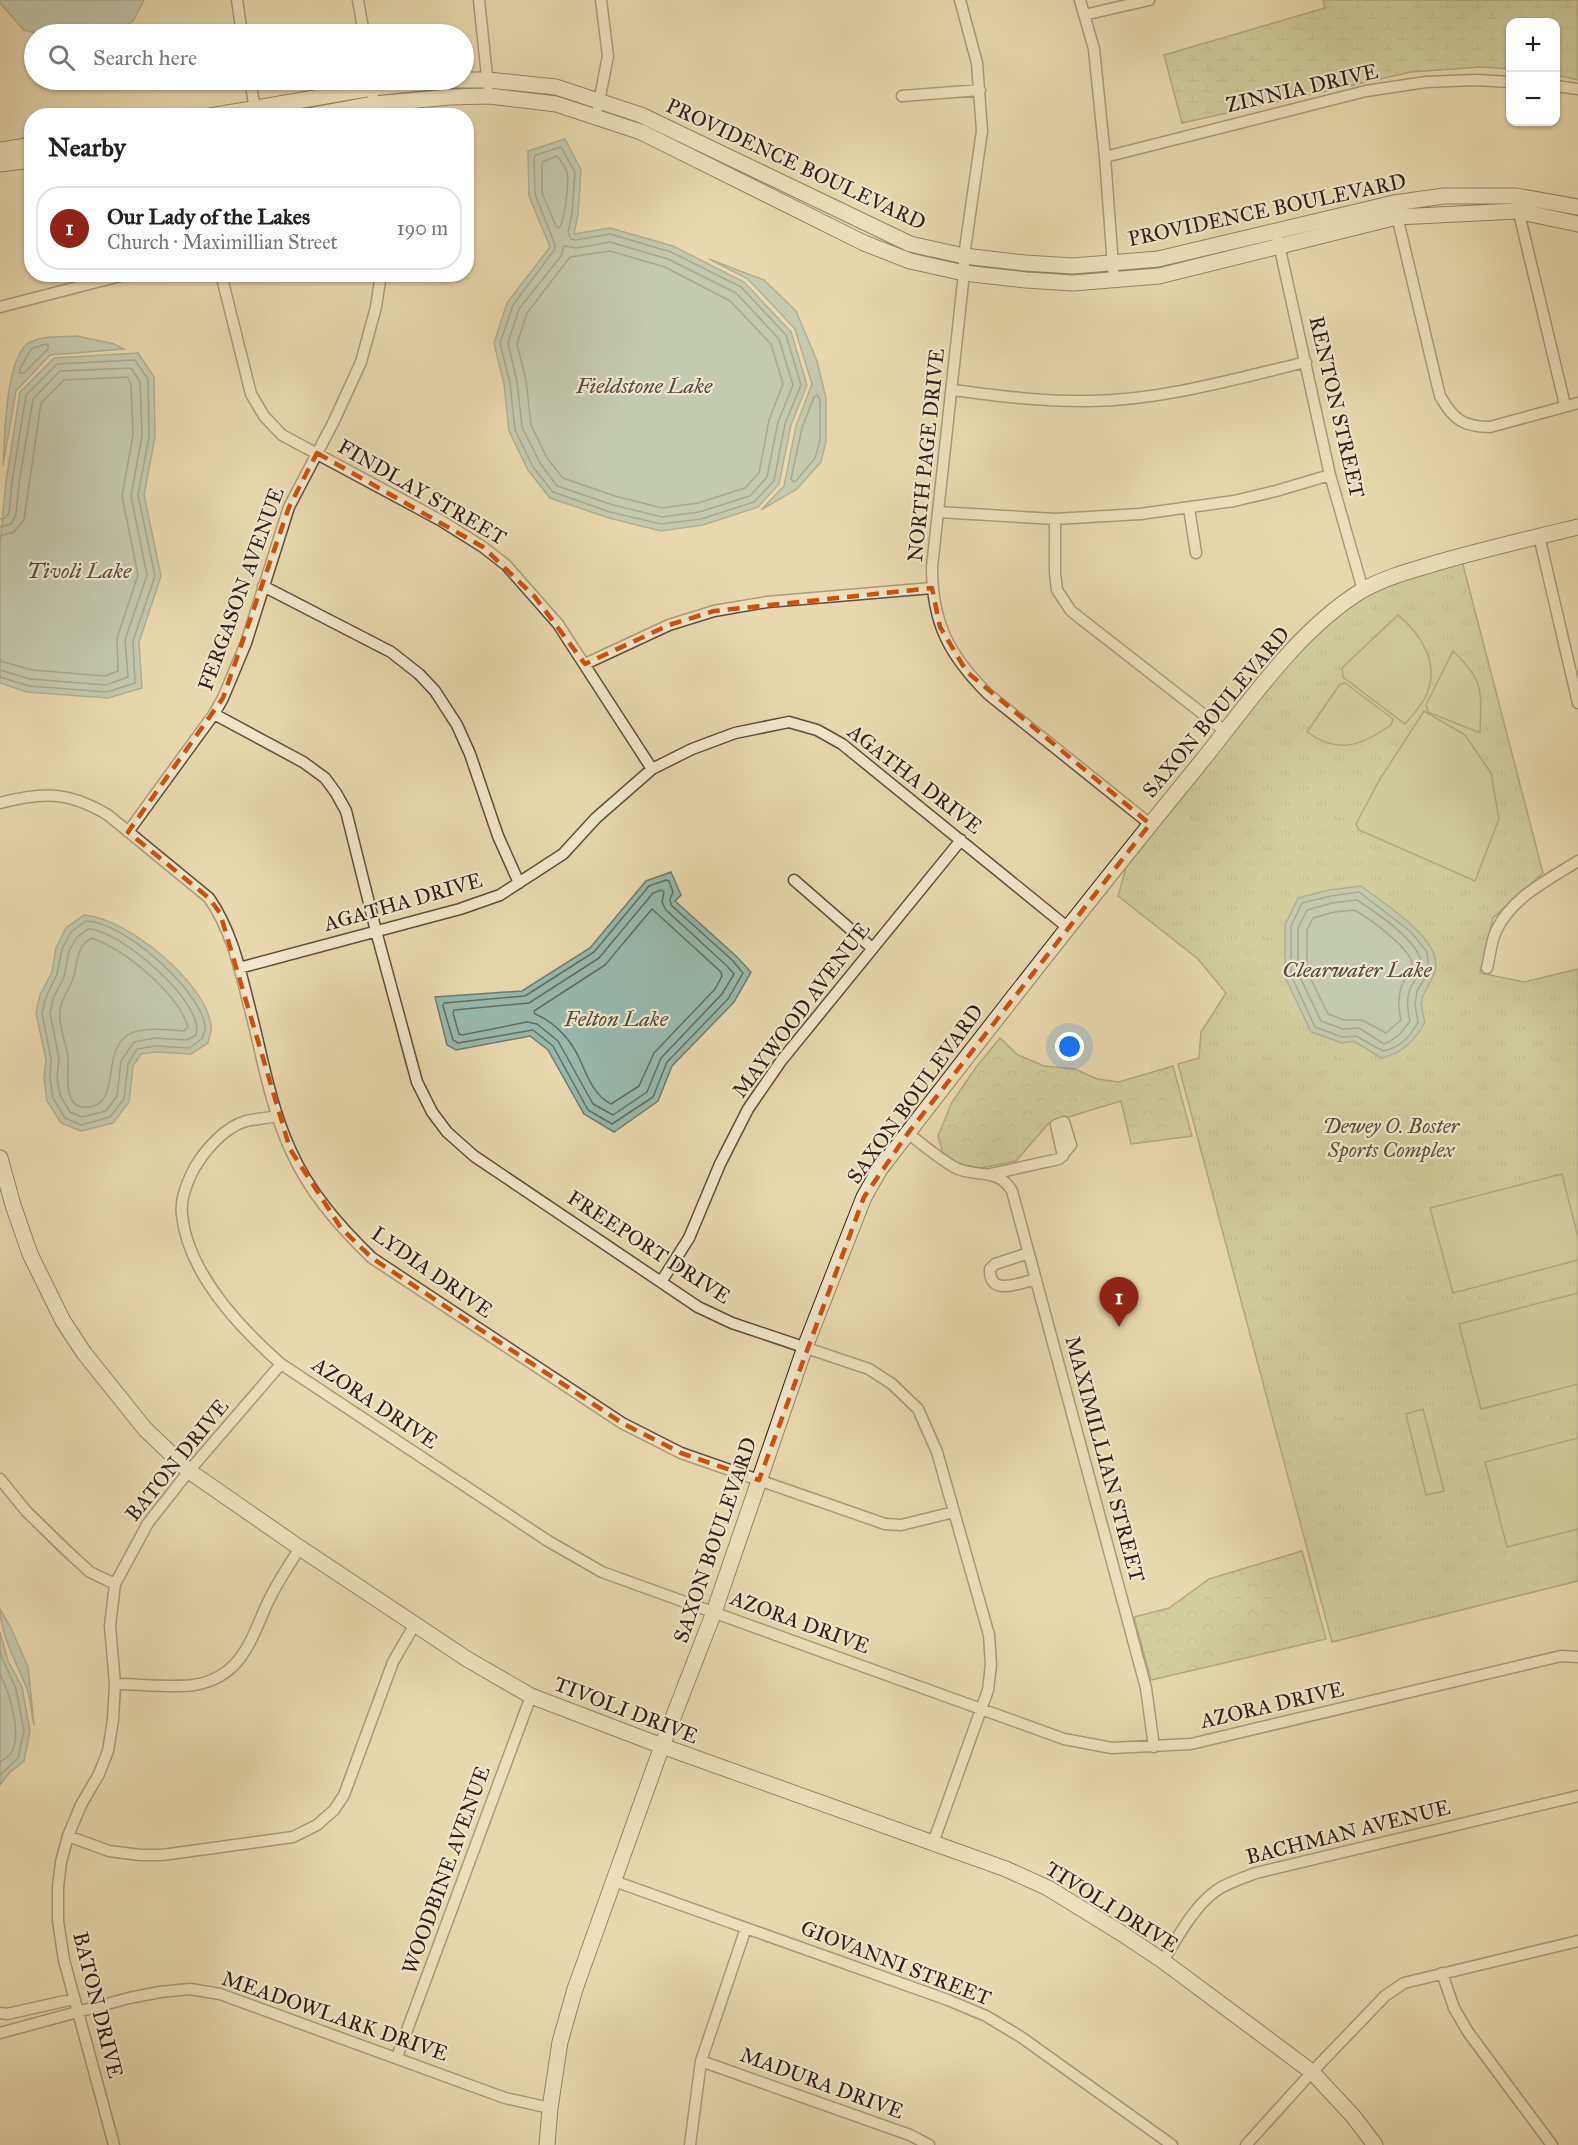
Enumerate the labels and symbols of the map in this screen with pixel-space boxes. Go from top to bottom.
street label: ZINNIA DRIVE [1223,58,1381,118]
street label: PROVIDENCE BOULEVARD [662,92,930,236]
street label: PROVIDENCE BOULEVARD [1126,168,1408,252]
street label: RENTON STREET [1303,314,1371,500]
street label: NORTH PAGE DRIVE [902,347,950,563]
water label: Fieldstone Lake [575,372,713,399]
street label: FINDLAY STREET [333,433,511,551]
street label: FERGASON AVENUE [192,484,290,694]
water label: Tivoli Lake [27,557,132,584]
street label: SAXON BOULEVARD [1137,621,1295,803]
street label: AGATHA DRIVE [842,718,987,840]
street label: AGATHA DRIVE [320,867,485,937]
street label: MAYWOOD AVENUE [726,917,876,1103]
water label: Clearwater Lake [1282,956,1433,983]
street label: SAXON BOULEVARD [841,999,989,1189]
water label: Felton Lake [563,1005,669,1032]
your location [1055,1032,1084,1061]
park label: Dewey O. Boster Sports Complex [1323,1113,1460,1163]
street label: FREEPORT DRIVE [562,1184,736,1310]
street label: LYDIA DRIVE [366,1221,498,1323]
pin: 1 [1100,1278,1138,1327]
street label: MAXIMILLIAN STREET [1060,1333,1150,1585]
street label: AZORA DRIVE [306,1351,443,1455]
street label: BATON DRIVE [120,1394,234,1526]
street label: SAXON BOULEVARD [668,1434,762,1646]
street label: AZORA DRIVE [726,1584,873,1659]
street label: TIVOLI DRIVE [550,1671,702,1749]
street label: AZORA DRIVE [1197,1676,1346,1734]
street label: WOODBINE AVENUE [396,1762,496,1978]
street label: BACHMAN AVENUE [1243,1794,1453,1870]
street label: TIVOLI DRIVE [1041,1856,1183,1958]
street label: GIOVANNI STREET [797,1915,995,2011]
street label: BATON DRIVE [67,1929,129,2081]
street label: MEADOWLARK DRIVE [219,1965,451,2067]
street label: MADURA DRIVE [737,2041,907,2125]

